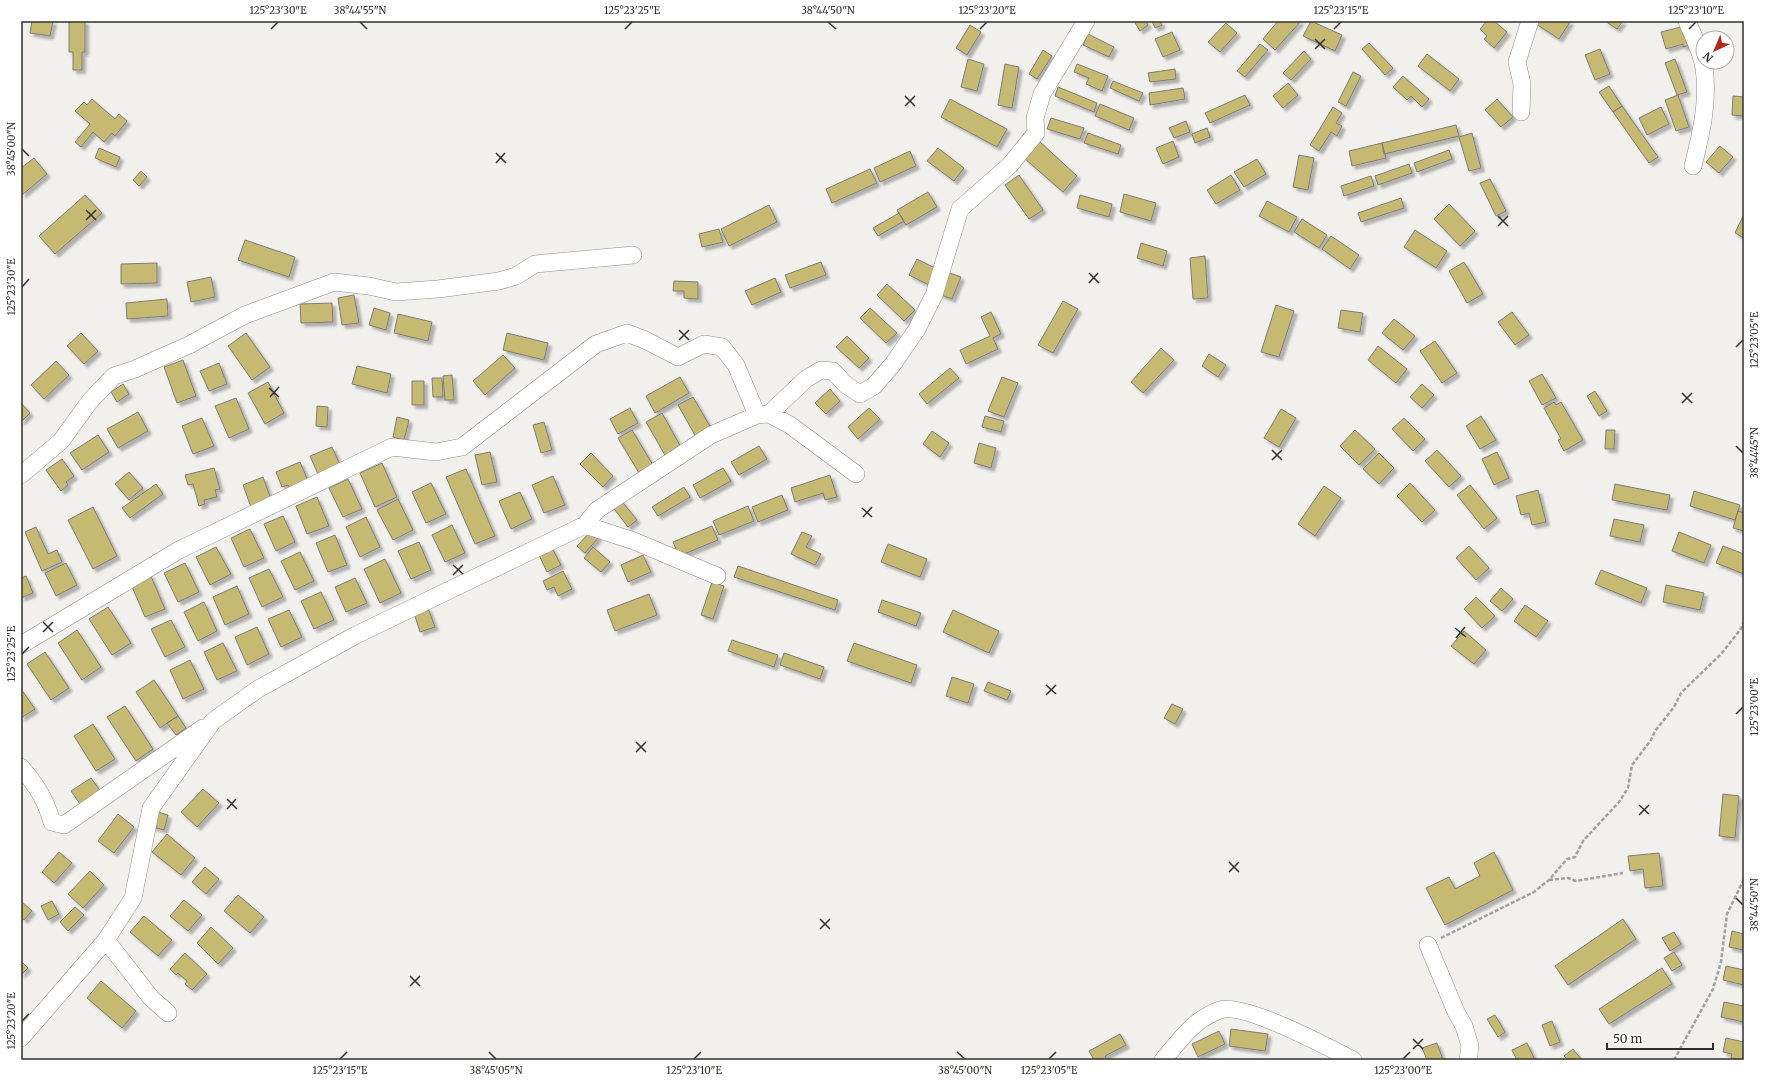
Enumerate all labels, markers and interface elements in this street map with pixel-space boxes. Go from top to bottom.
text: 125°23'30"E [249,4,307,17]
text: 38°44'55"N [334,4,386,17]
text: 125°23'25"E [604,4,661,17]
text: 38°44'50"N [801,4,855,17]
text: 125°23'20"E [958,4,1016,17]
text: 125°23'15"E [1314,4,1369,17]
text: 125°23'10"E [1668,4,1724,17]
north arrow [1695,30,1735,70]
text: N [1700,49,1716,65]
text: 38°45'00"N [5,122,18,176]
text: 125°23'30"E [5,258,18,316]
text: 125°23'05"E [1748,311,1761,368]
text: 38°44'45"N [1748,427,1761,479]
text: 125°23'25"E [5,625,18,682]
text: 125°23'00"E [1748,677,1761,736]
text: 38°44'50"N [1748,878,1761,932]
text: 125°23'20"E [5,992,18,1050]
scale bar [1607,1025,1713,1051]
text: 50 m [1613,1031,1642,1046]
text: 125°23'15"E [313,1064,368,1077]
text: 38°45'05"N [470,1064,523,1077]
text: 125°23'10"E [666,1064,722,1077]
text: 38°45'00"N [938,1064,992,1077]
text: 125°23'05"E [1021,1064,1078,1077]
text: 125°23'00"E [1374,1064,1433,1077]

